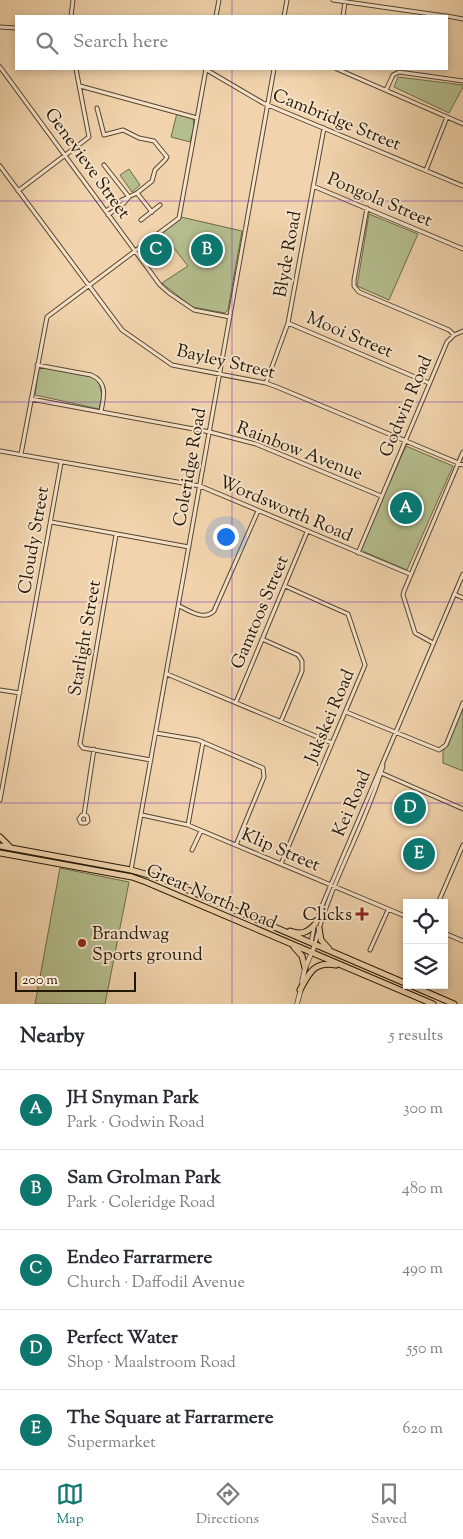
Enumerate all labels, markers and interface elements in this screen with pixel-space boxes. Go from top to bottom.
search box [15,15,448,70]
icon: search [33,29,61,57]
text: Search here [73,29,168,56]
street label: Cambridge Street [268,83,404,158]
street label: Genevieve Street [37,103,136,225]
street label: Pongola Street [323,167,436,235]
street label: Blyde Road [269,209,309,300]
pin: C [140,231,172,269]
pin: B [191,231,223,269]
street label: Mooi Street [302,306,396,366]
street label: Bayley Street [174,339,277,387]
street label: Godwin Road [374,352,440,462]
street label: Coleridge Road [168,406,214,529]
street label: Rainbow Avenue [232,416,366,488]
street label: Wordsworth Road [214,470,356,550]
street label: Cloudy Street [13,484,57,596]
pin: A [390,489,422,527]
your location [213,524,239,550]
street label: Gamtoos Street [225,552,296,674]
street label: Starlight Street [63,578,109,698]
street label: Jukskei Road [299,666,362,769]
street label: Kei Road [327,766,378,841]
pin: D [394,789,426,827]
street label: Klip Street [237,823,324,879]
pin: E [403,835,435,873]
street label: Great North Road [142,859,281,937]
map controls [403,899,448,989]
button: locate [403,899,448,944]
place label: Clicks [303,903,352,929]
marker: Clicks [356,908,368,920]
place label: Brandwag Sports ground [92,922,203,969]
marker: Brandwag Sports ground [76,937,88,949]
button: layers [403,944,448,989]
scale bar [15,969,136,992]
text: 200 m [22,971,58,991]
text: Nearby [20,1022,85,1052]
text: 5 results [389,1025,443,1048]
text: JH Snyman Park [67,1085,199,1112]
text: A [30,1098,43,1121]
text: 300 m [403,1098,443,1121]
text: Park · Godwin Road [67,1112,205,1135]
text: Sam Grolman Park [67,1165,221,1192]
text: B [31,1178,41,1201]
text: 480 m [402,1178,443,1201]
text: Park · Coleridge Road [67,1192,215,1215]
text: Endeo Farrarmere [67,1245,212,1272]
text: C [30,1258,42,1281]
text: 490 m [402,1258,443,1281]
text: Church · Daffodil Avenue [67,1272,245,1295]
text: Perfect Water [67,1325,178,1352]
text: D [30,1338,42,1361]
text: 550 m [407,1338,443,1361]
text: Shop · Maalstroom Road [67,1352,236,1375]
text: The Square at Farrarmere [67,1405,274,1432]
text: E [31,1418,41,1441]
text: 620 m [403,1418,443,1441]
text: Supermarket [67,1432,156,1455]
tab: Map [56,1480,84,1530]
tab: Directions [196,1480,259,1530]
tab: Saved [371,1480,407,1530]

